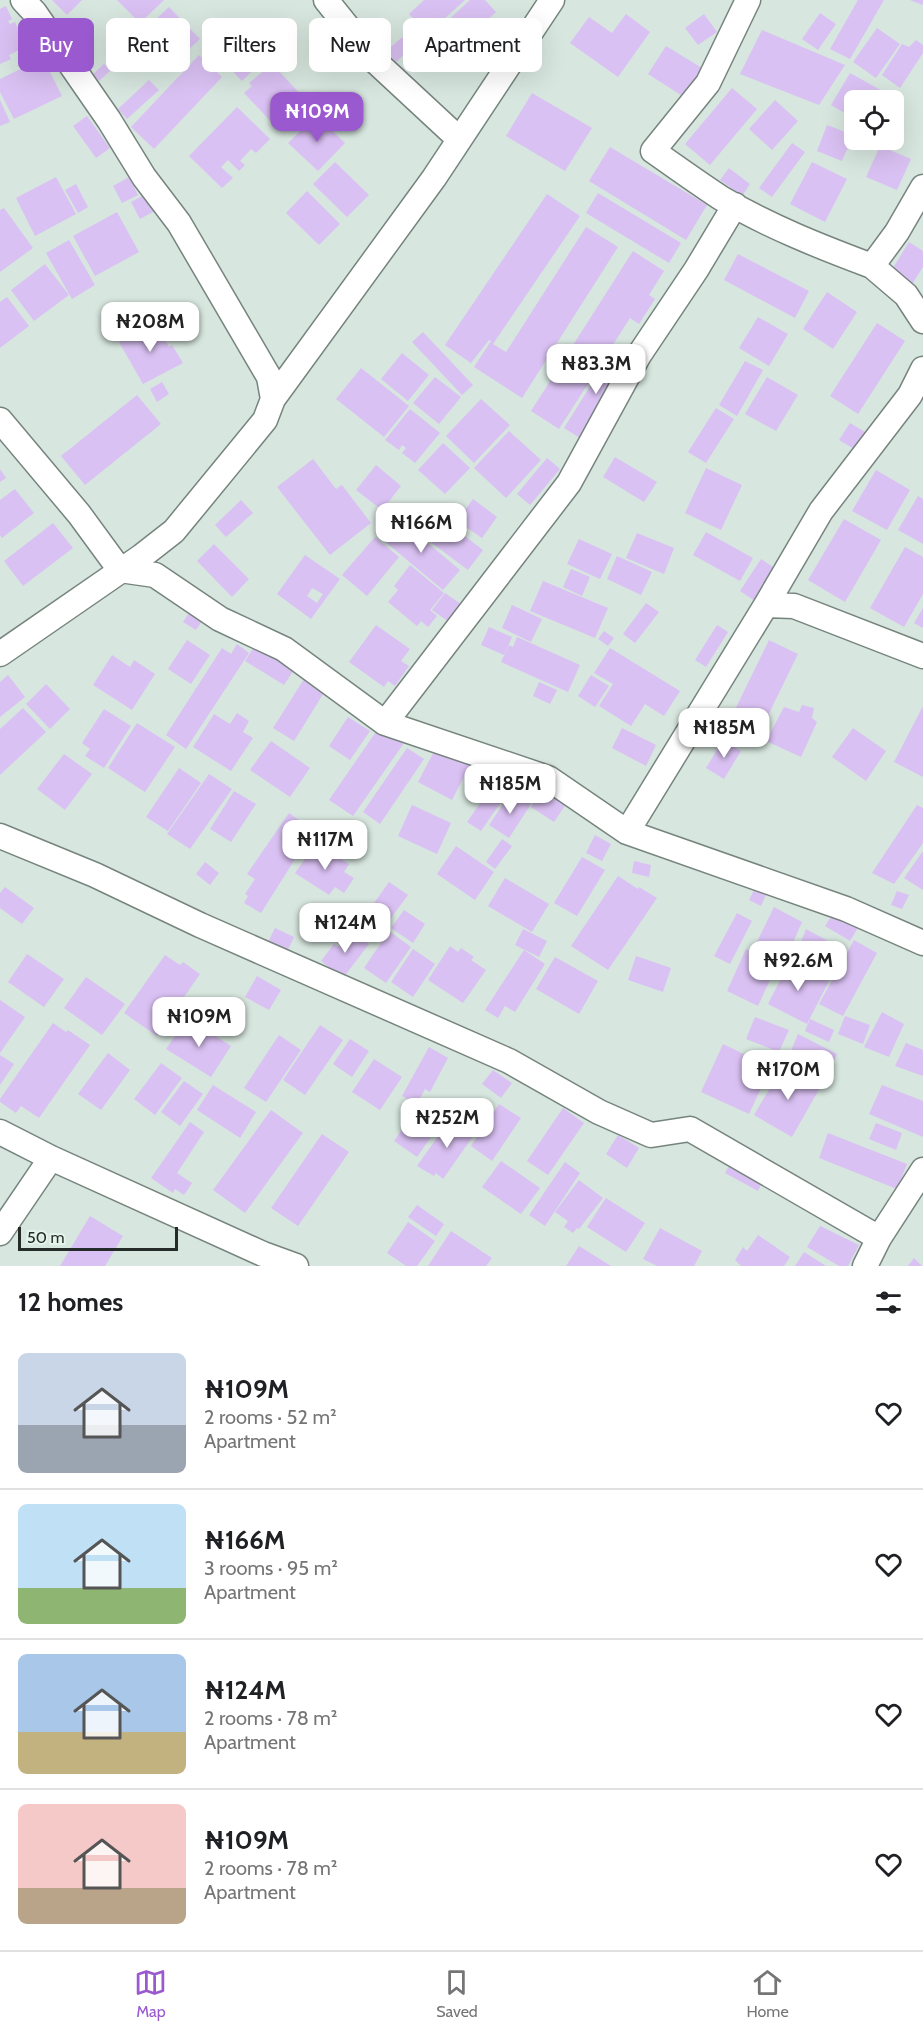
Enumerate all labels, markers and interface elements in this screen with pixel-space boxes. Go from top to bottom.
chip: Buy [18,18,94,72]
chip: Rent [106,18,190,72]
chip: Filters [202,18,297,72]
chip: New [309,18,391,72]
chip: Apartment [403,18,542,72]
map controls [844,90,904,150]
button: locate [844,90,904,150]
pin: ₦109M [275,92,359,143]
text: ₦109M [284,99,350,123]
pin: ₦208M [108,302,192,353]
text: ₦208M [115,309,185,333]
pin: ₦83.3M [547,344,645,395]
text: ₦83.3M [561,351,631,375]
pin: ₦166M [379,503,463,554]
text: ₦166M [390,510,452,534]
pin: ₦185M [682,708,766,759]
text: ₦185M [693,715,756,739]
pin: ₦185M [468,764,552,815]
text: ₦185M [479,771,542,795]
pin: ₦117M [283,820,367,871]
text: ₦117M [296,827,354,851]
pin: ₦124M [303,903,387,954]
text: ₦124M [313,910,377,934]
pin: ₦92.6M [749,941,847,992]
text: ₦92.6M [763,948,833,972]
pin: ₦109M [157,997,241,1048]
text: ₦109M [166,1004,232,1028]
pin: ₦170M [746,1050,830,1101]
text: ₦170M [756,1057,820,1081]
pin: ₦252M [405,1098,489,1149]
text: ₦252M [415,1105,479,1129]
scale bar [18,1224,178,1252]
text: 50 m [27,1228,64,1247]
text: 12 homes [18,1286,123,1318]
icon: filters [872,1286,905,1319]
text: ₦109M [204,1373,289,1405]
icon: home [66,1377,138,1449]
icon: heart [872,1397,905,1430]
text: 2 rooms · 52 m² [204,1405,337,1429]
text: Apartment [204,1429,296,1453]
text: ₦166M [204,1524,285,1556]
icon: home [66,1528,138,1600]
icon: heart [872,1548,905,1581]
text: 3 rooms · 95 m² [204,1556,338,1580]
text: Apartment [204,1580,296,1604]
text: ₦124M [204,1674,286,1706]
icon: home [66,1678,138,1750]
icon: heart [872,1698,905,1731]
text: 2 rooms · 78 m² [204,1706,337,1730]
text: Apartment [204,1730,296,1754]
text: ₦109M [204,1824,289,1856]
icon: home [66,1828,138,1900]
icon: heart [872,1848,905,1881]
text: 2 rooms · 78 m² [204,1856,337,1880]
text: Apartment [204,1880,296,1904]
tab: Map [134,1966,167,2021]
tab: Saved [436,1966,478,2021]
tab: Home [747,1966,789,2021]

